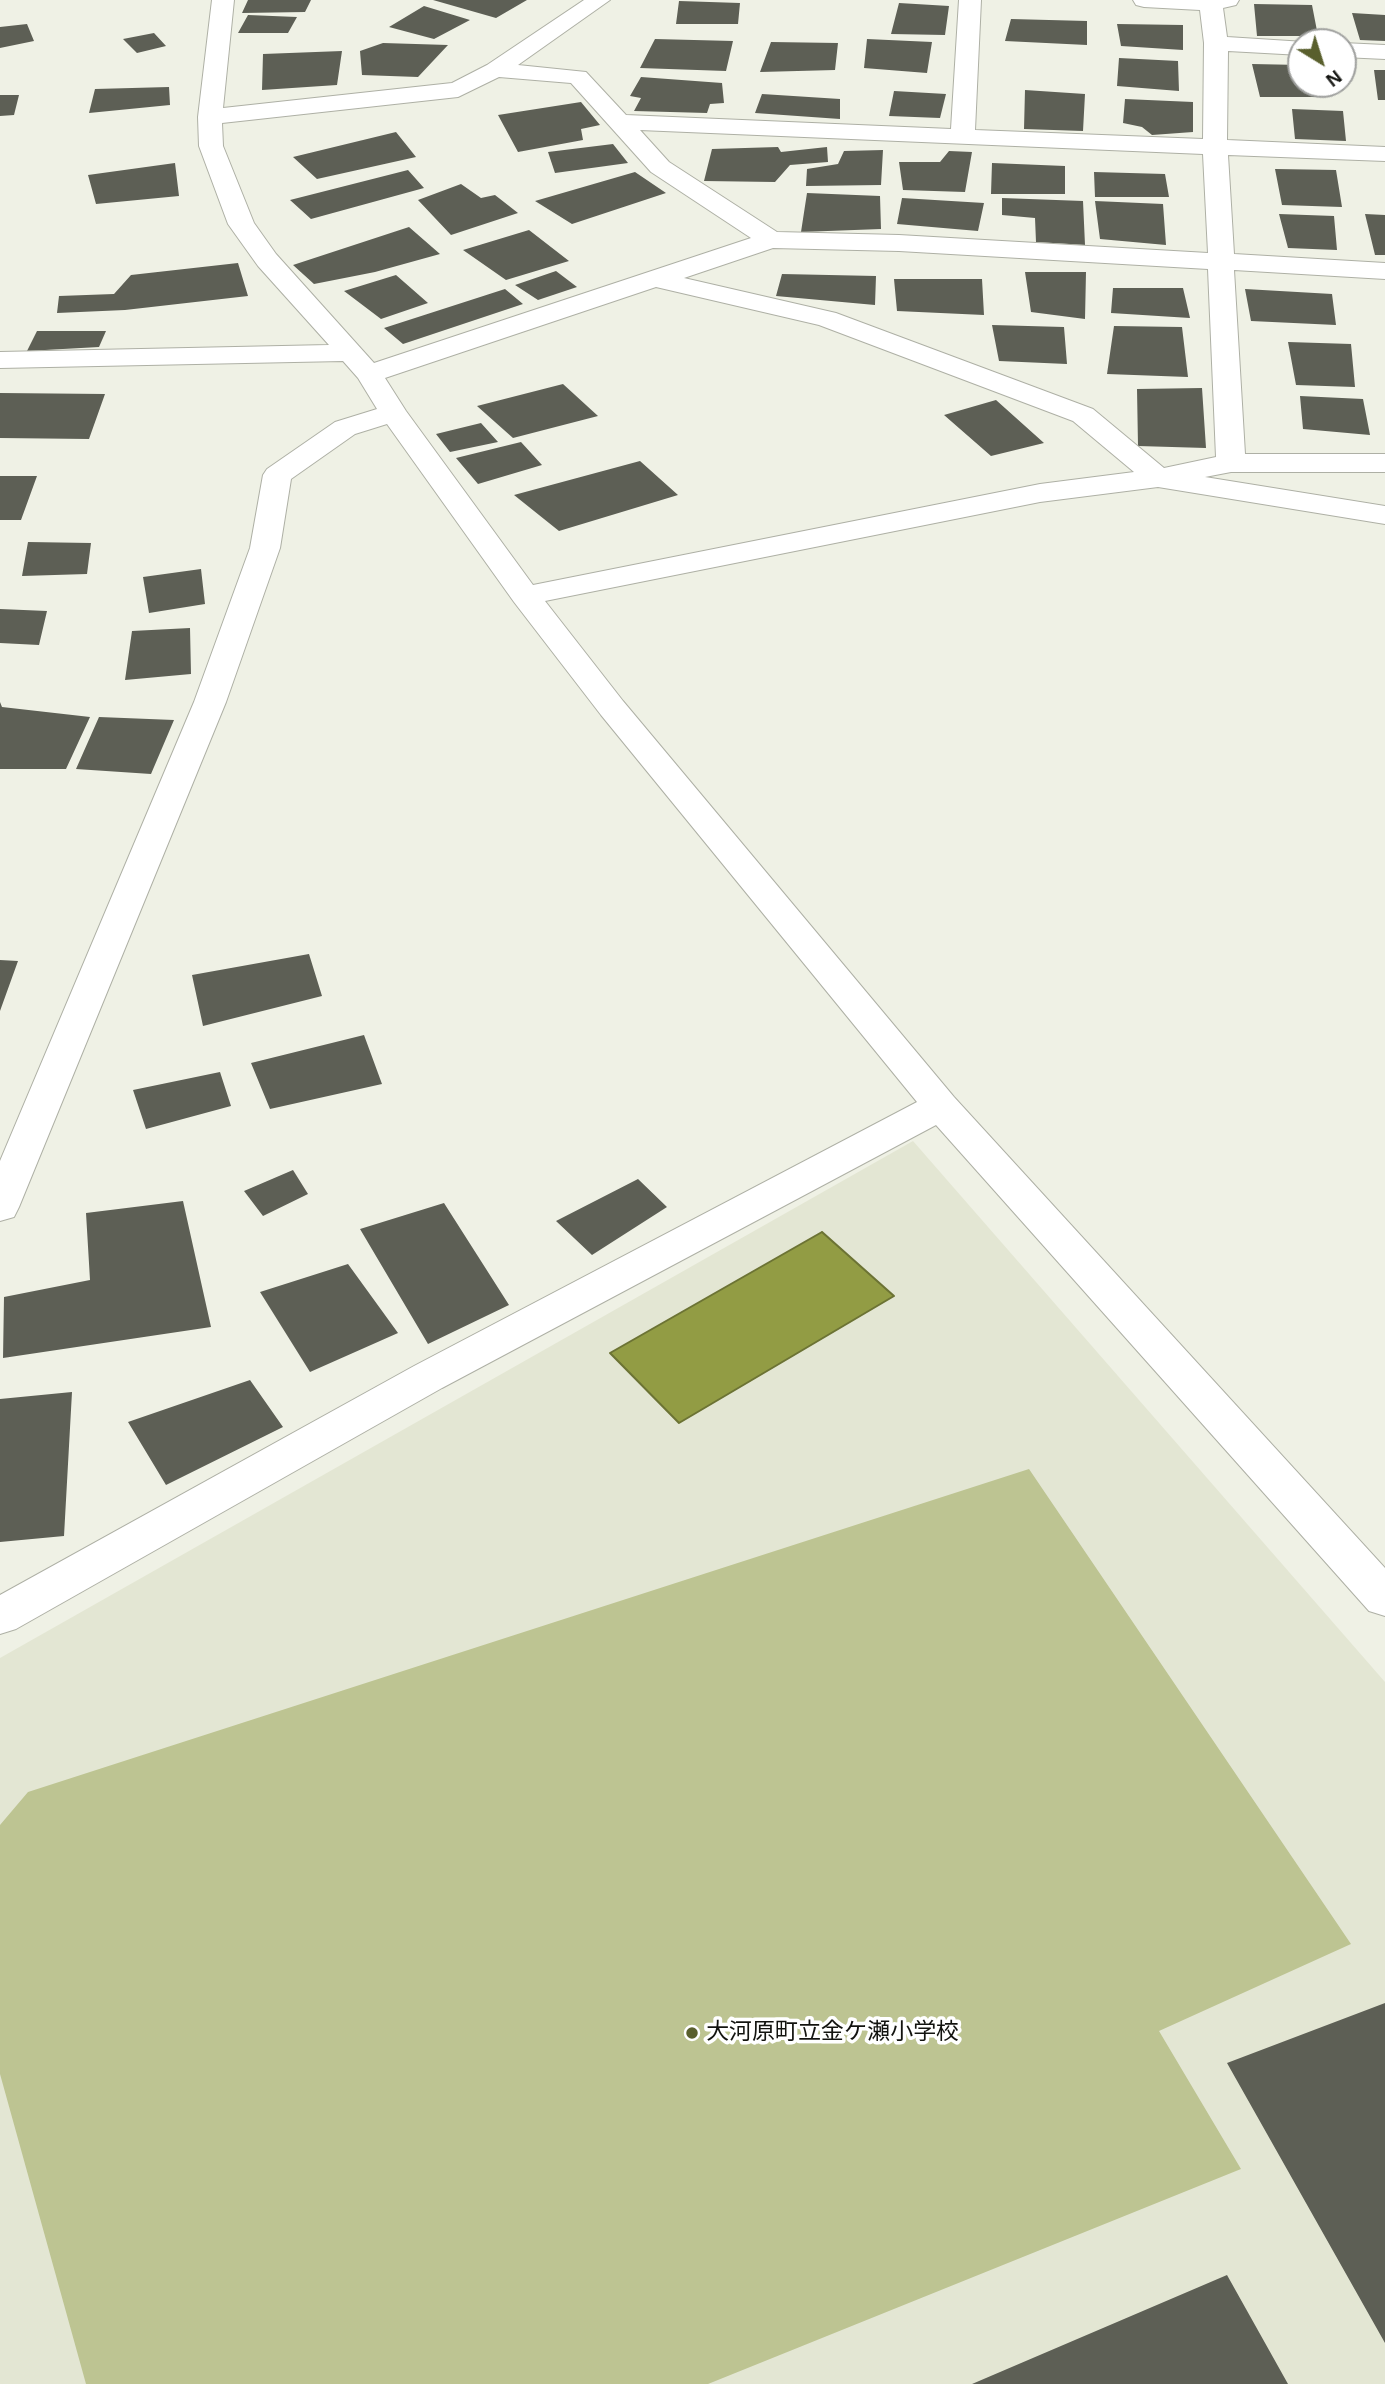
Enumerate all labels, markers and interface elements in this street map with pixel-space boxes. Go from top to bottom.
north arrow [1287,28,1357,98]
text: N [1322,66,1346,91]
place label: 大河原町立金ケ瀬小学校 [706,2019,959,2047]
marker: 大河原町立金ケ瀬小学校 [684,2025,700,2041]

